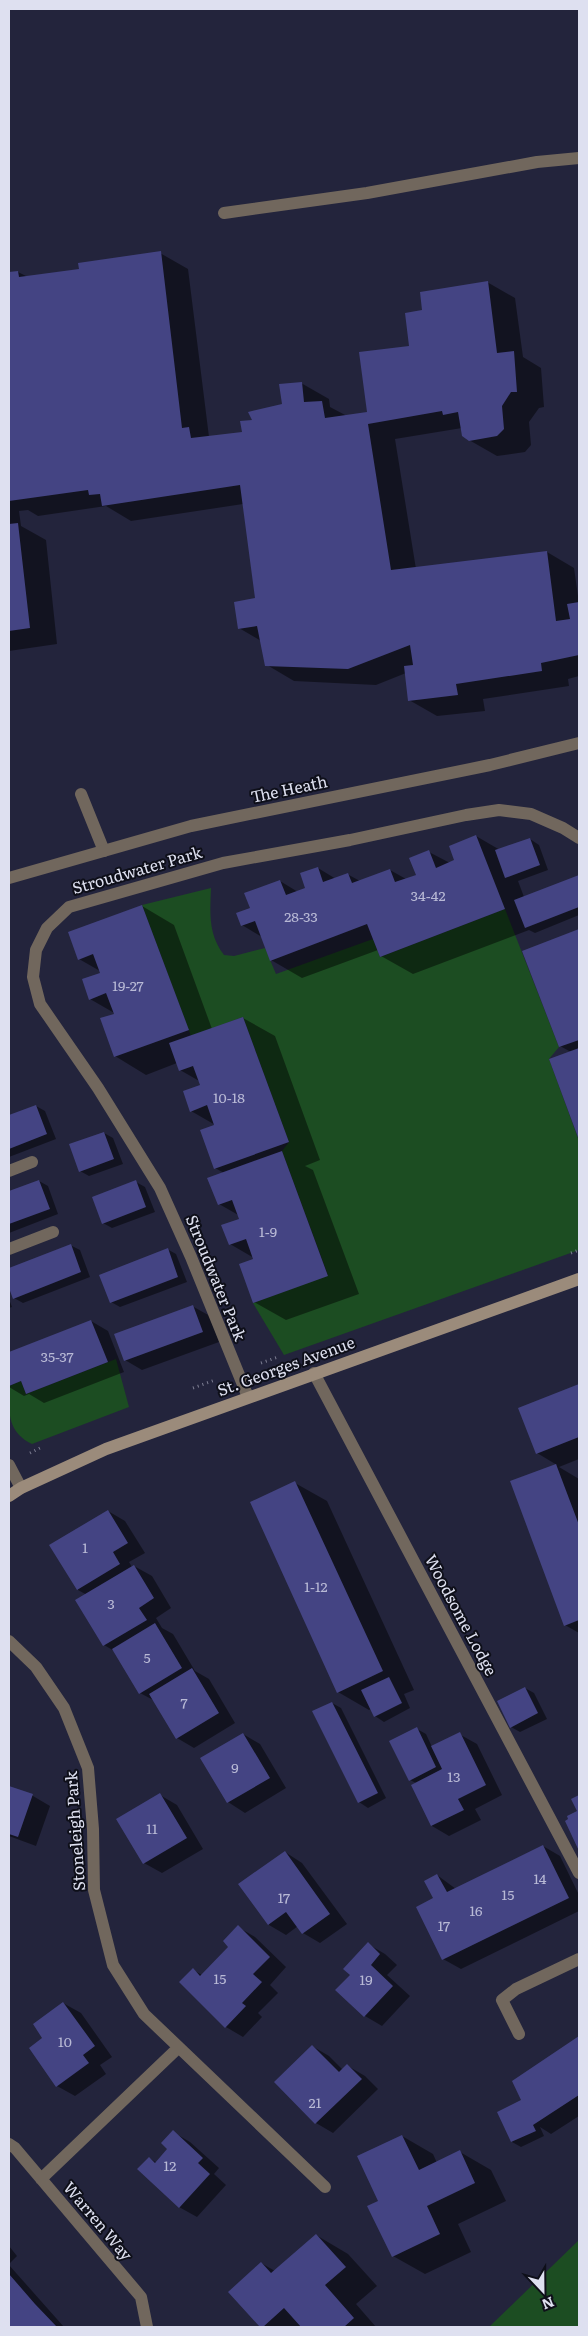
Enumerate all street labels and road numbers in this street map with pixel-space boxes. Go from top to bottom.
street label: The Heath [248,768,330,808]
street label: Stroudwater Park [69,839,205,899]
street label: Stroudwater Park [181,1211,253,1345]
street label: St. Georges Avenue [214,1329,358,1401]
street label: Woodsome Lodge [420,1550,504,1679]
street label: Stoneleigh Park [58,1770,90,1892]
street label: Warren Way [58,2176,140,2266]

